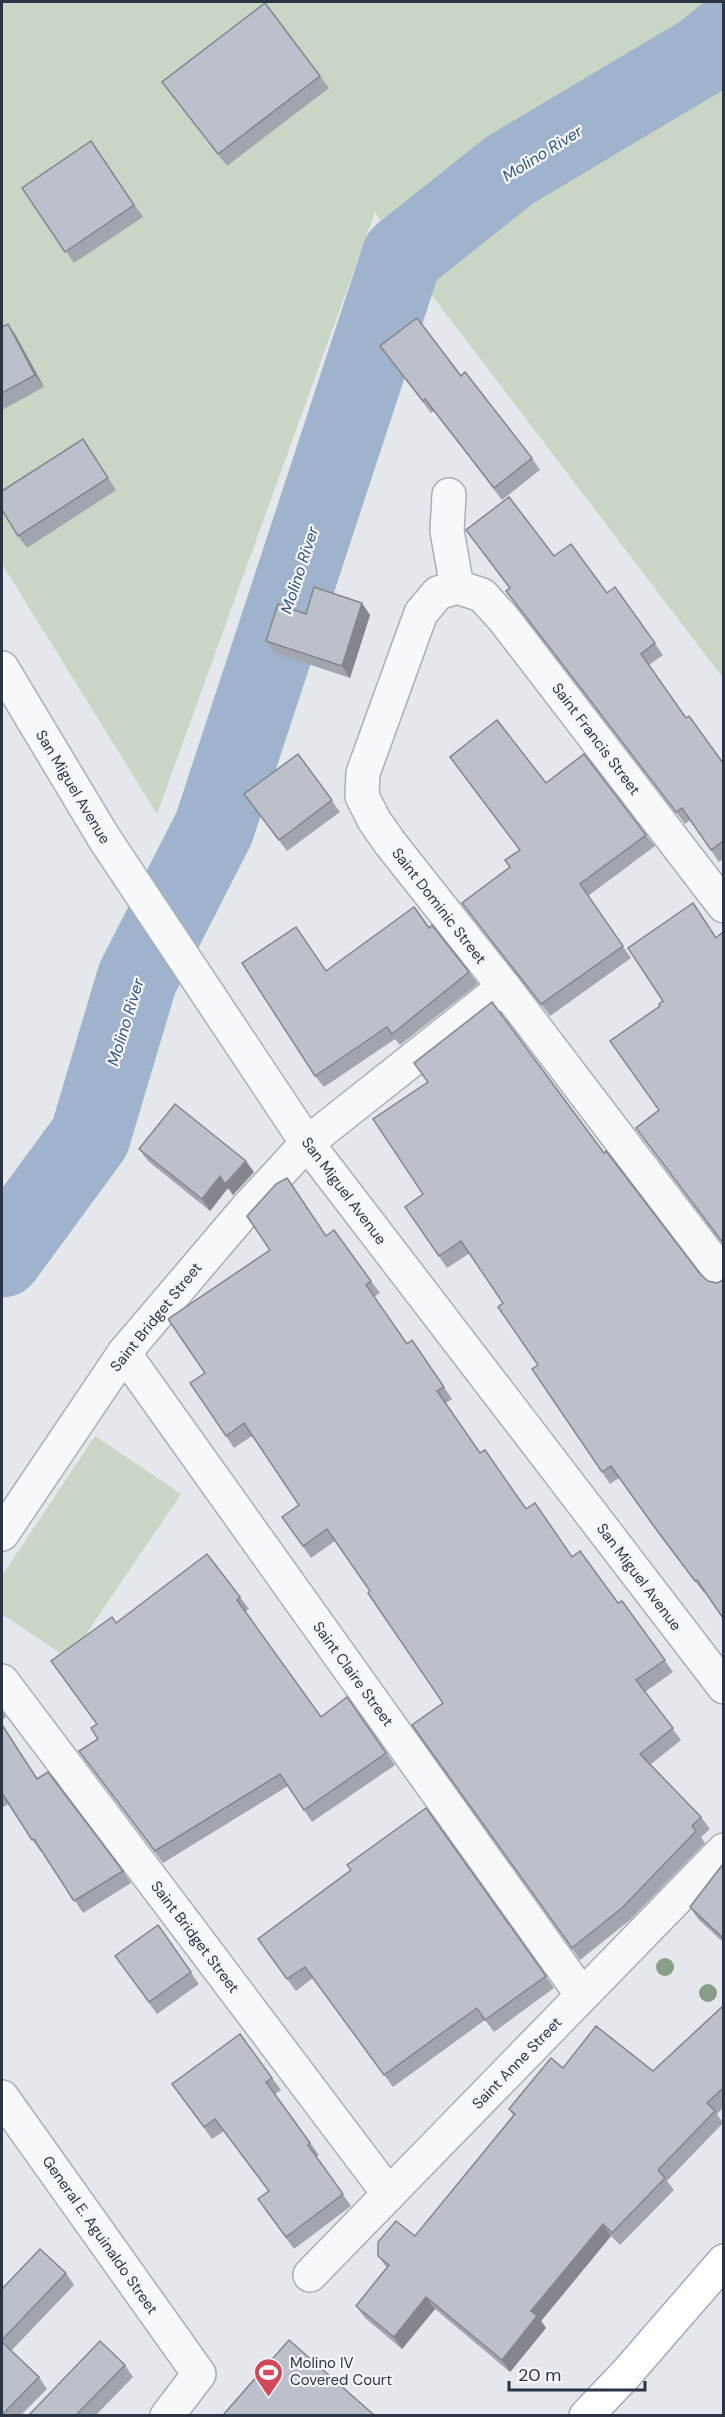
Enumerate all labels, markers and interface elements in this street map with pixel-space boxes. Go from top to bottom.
water label: Molino River [498,120,587,186]
water label: Molino River [276,523,324,616]
street label: Saint Francis Street [547,679,645,799]
street label: San Miguel Avenue [31,726,115,848]
street label: Saint Dominic Street [387,844,491,968]
water label: Molino River [102,975,149,1068]
street label: San Miguel Avenue [297,1133,391,1249]
street label: Saint Bridget Street [106,1258,206,1376]
street label: San Miguel Avenue [592,1519,686,1635]
street label: Saint Claire Street [308,1618,398,1731]
street label: Saint Bridget Street [146,1877,244,1997]
street label: Saint Anne Street [468,2012,566,2114]
street label: General E. Aguinaldo Street [38,2152,162,2318]
place label: Molino IV Covered Court [290,2353,392,2390]
scale bar [509,2354,646,2392]
sports icon: Molino IV Covered Court [253,2356,285,2398]
text: 20 m [518,2363,561,2387]

